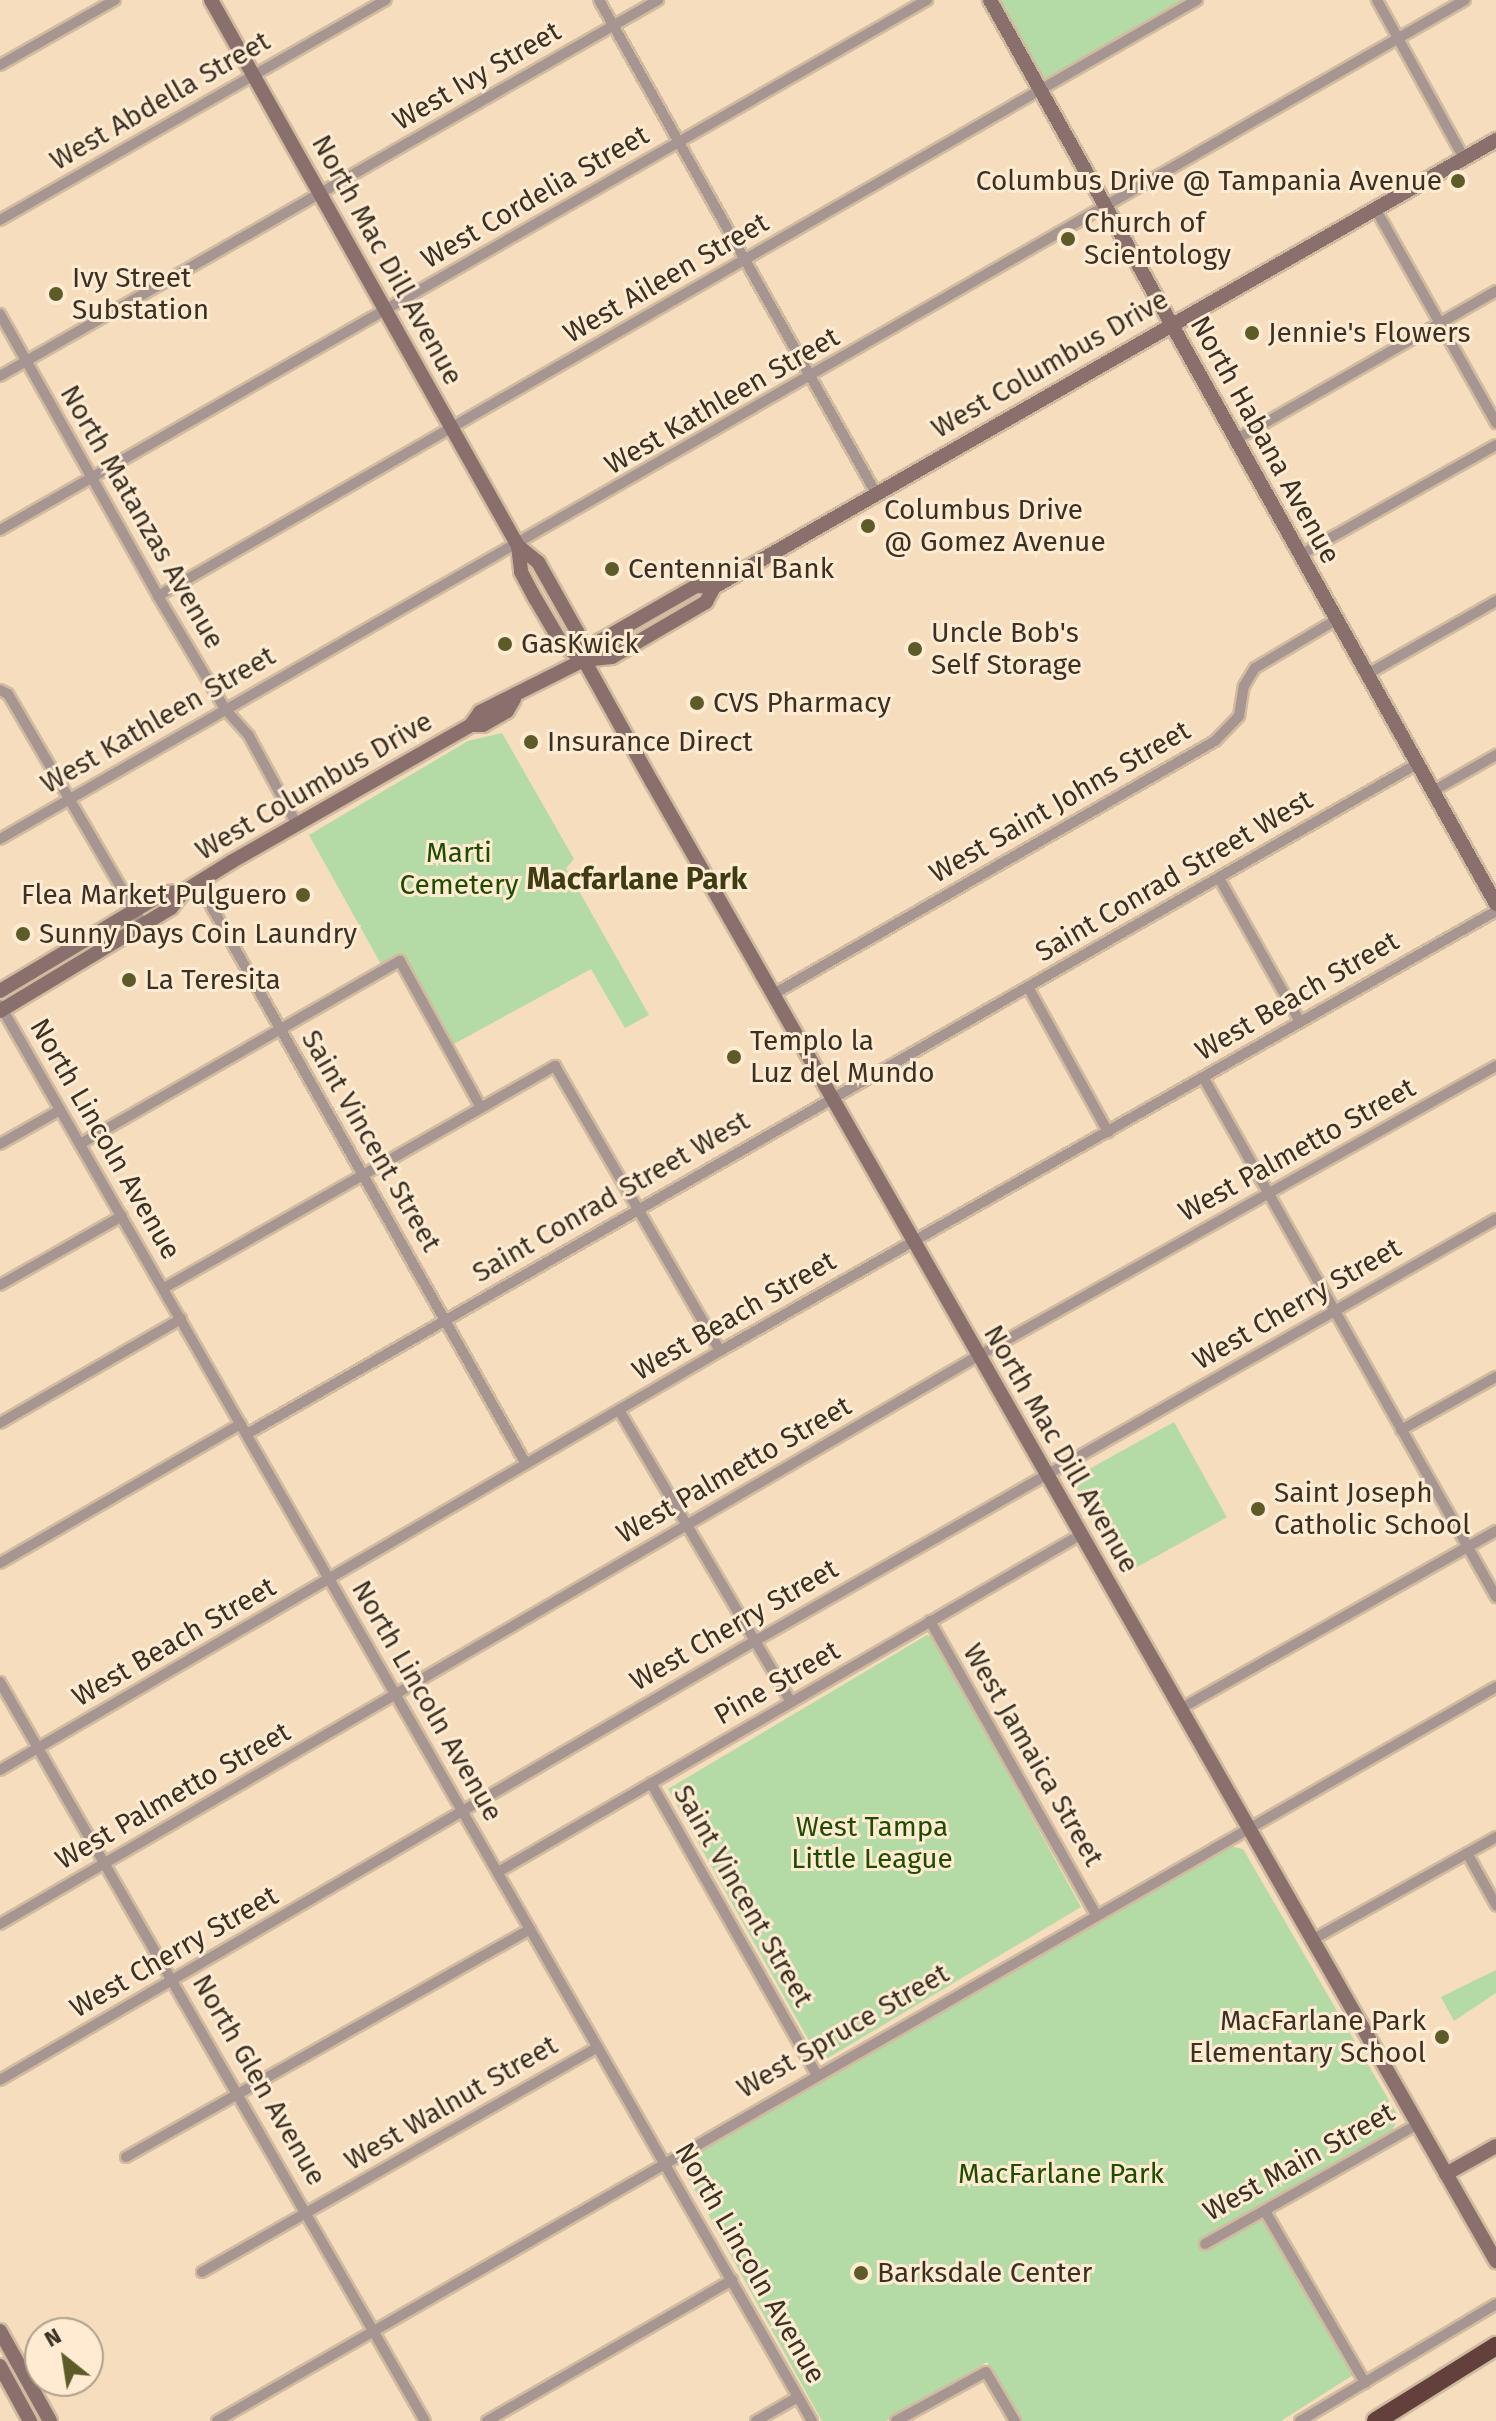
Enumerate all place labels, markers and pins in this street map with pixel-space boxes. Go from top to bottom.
place label: Columbus Drive @ Tampania Avenue [976,164,1442,198]
marker: Columbus Drive @ Tampania Avenue [1449,172,1467,190]
place label: Church of Scientology [1084,206,1231,272]
marker: Church of Scientology [1059,230,1077,248]
place label: Ivy Street Substation [72,261,209,327]
marker: Ivy Street Substation [47,285,65,303]
place label: Jennie's Flowers [1268,316,1471,350]
marker: Jennie's Flowers [1243,324,1261,342]
place label: Columbus Drive @ Gomez Avenue [884,493,1106,559]
marker: Columbus Drive @ Gomez Avenue [859,517,877,535]
place label: Centennial Bank [628,552,834,586]
marker: Centennial Bank [603,560,621,578]
place label: Uncle Bob's Self Storage [931,616,1082,682]
place label: GasKwick [521,627,639,661]
marker: GasKwick [496,635,514,653]
marker: Uncle Bob's Self Storage [906,640,924,658]
place label: CVS Pharmacy [713,686,891,720]
marker: CVS Pharmacy [688,694,706,712]
place label: Insurance Direct [547,725,753,759]
marker: Insurance Direct [522,733,540,751]
place label: Flea Market Pulguero [21,878,287,912]
marker: Flea Market Pulguero [294,886,312,904]
place label: Sunny Days Coin Laundry [39,917,357,951]
marker: Sunny Days Coin Laundry [14,925,32,943]
place label: La Teresita [145,963,281,997]
marker: La Teresita [120,971,138,989]
place label: Templo la Luz del Mundo [750,1024,935,1090]
marker: Templo la Luz del Mundo [725,1048,743,1066]
place label: Saint Joseph Catholic School [1274,1476,1470,1542]
marker: Saint Joseph Catholic School [1249,1500,1267,1518]
place label: MacFarlane Park Elementary School [1189,2004,1426,2070]
marker: MacFarlane Park Elementary School [1433,2028,1451,2046]
place label: Barksdale Center [877,2256,1092,2290]
marker: Barksdale Center [852,2264,870,2282]

